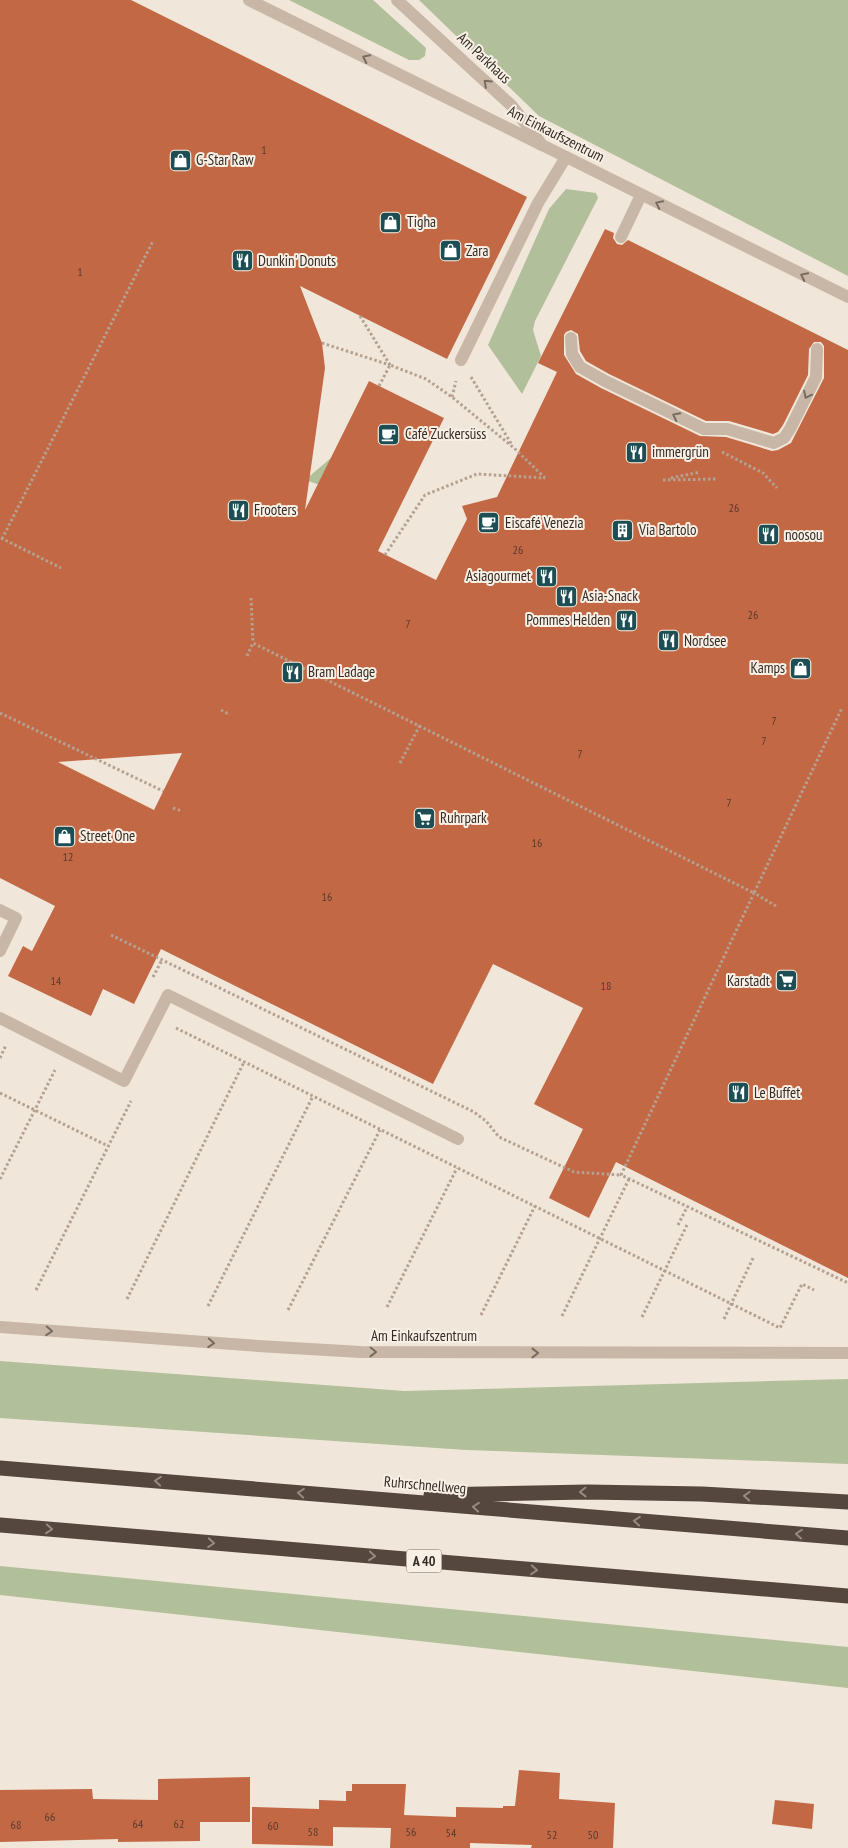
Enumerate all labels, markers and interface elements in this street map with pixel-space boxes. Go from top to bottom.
street label: Am Parkhaus [454,28,515,87]
one-way arrow [363,54,372,64]
one-way arrow [483,80,492,89]
street label: Am Einkaufszentrum [505,101,608,166]
house number: 1 [261,142,267,157]
shop icon: G-Star Raw [168,148,192,172]
place label: G-Star Raw [196,150,254,169]
one-way arrow [655,200,664,210]
shop icon: Tigha [379,210,403,234]
place label: Tigha [407,212,436,231]
shop icon: Zara [438,239,462,263]
place label: Zara [466,241,488,260]
restaurant icon: Dunkin' Donuts [230,249,254,273]
place label: Dunkin' Donuts [258,251,336,270]
house number: 1 [77,264,83,279]
one-way arrow [800,272,809,282]
one-way arrow [803,390,813,399]
one-way arrow [672,412,681,422]
cafe icon: Café Zuckersüss [377,422,401,446]
place label: Café Zuckersüss [405,424,486,443]
restaurant icon: immergrün [624,440,648,464]
place label: immergrün [652,442,709,461]
restaurant icon: Frooters [226,498,250,522]
place label: Frooters [254,500,297,519]
house number: 26 [729,500,739,515]
cafe icon: Eiscafé Venezia [477,511,501,535]
place label: Eiscafé Venezia [505,513,584,532]
building icon: Via Bartolo [611,518,635,542]
place label: Via Bartolo [638,520,696,539]
restaurant icon: noosou [757,523,781,547]
place label: noosou [785,525,823,544]
house number: 26 [513,542,523,557]
restaurant icon: Asiagourmet [535,564,559,588]
place label: Asiagourmet [466,566,531,585]
restaurant icon: Asia-Snack [554,584,578,608]
place label: Asia-Snack [582,586,638,605]
house number: 26 [748,607,758,622]
restaurant icon: Pommes Helden [614,608,638,632]
place label: Pommes Helden [526,610,610,629]
house number: 7 [405,616,411,631]
restaurant icon: Nordsee [656,629,680,653]
place label: Nordsee [684,631,727,650]
shop icon: Kamps [789,656,813,680]
place label: Kamps [751,658,785,677]
restaurant icon: Bram Ladage [280,660,304,684]
place label: Bram Ladage [308,662,375,681]
house number: 7 [771,713,777,728]
house number: 7 [761,733,767,748]
house number: 7 [577,746,583,761]
house number: 7 [726,795,732,810]
supermarket icon: Ruhrpark [412,806,436,830]
place label: Ruhrpark [440,808,487,827]
shop icon: Street One [52,824,76,848]
place label: Street One [80,826,135,845]
house number: 16 [532,835,542,850]
house number: 12 [63,849,73,864]
house number: 16 [322,889,332,904]
supermarket icon: Karstadt [774,969,798,993]
place label: Karstadt [727,971,770,990]
house number: 14 [51,973,62,988]
house number: 18 [601,978,611,993]
restaurant icon: Le Buffet [726,1081,750,1105]
place label: Le Buffet [754,1083,800,1102]
one-way arrow [45,1325,53,1336]
street label: Am Einkaufszentrum [371,1326,477,1345]
one-way arrow [207,1337,215,1348]
one-way arrow [370,1347,377,1357]
one-way arrow [532,1348,540,1358]
street label: Ruhrschnellweg [383,1471,467,1498]
one-way arrow [153,1476,161,1487]
one-way arrow [297,1487,305,1498]
one-way arrow [579,1487,586,1497]
one-way arrow [743,1491,751,1502]
one-way arrow [471,1502,479,1513]
one-way arrow [633,1515,641,1526]
one-way arrow [45,1524,53,1535]
one-way arrow [795,1529,803,1540]
one-way arrow [207,1537,215,1548]
road number: A 40 [406,1550,442,1572]
one-way arrow [369,1551,377,1562]
one-way arrow [531,1564,539,1575]
house number: 66 [45,1809,55,1824]
house number: 64 [133,1816,144,1831]
house number: 62 [174,1816,184,1831]
house number: 68 [11,1817,21,1832]
house number: 60 [268,1818,278,1833]
house number: 58 [308,1824,318,1839]
house number: 56 [406,1824,416,1839]
house number: 54 [446,1825,457,1840]
house number: 52 [547,1827,557,1842]
house number: 50 [588,1827,598,1842]

